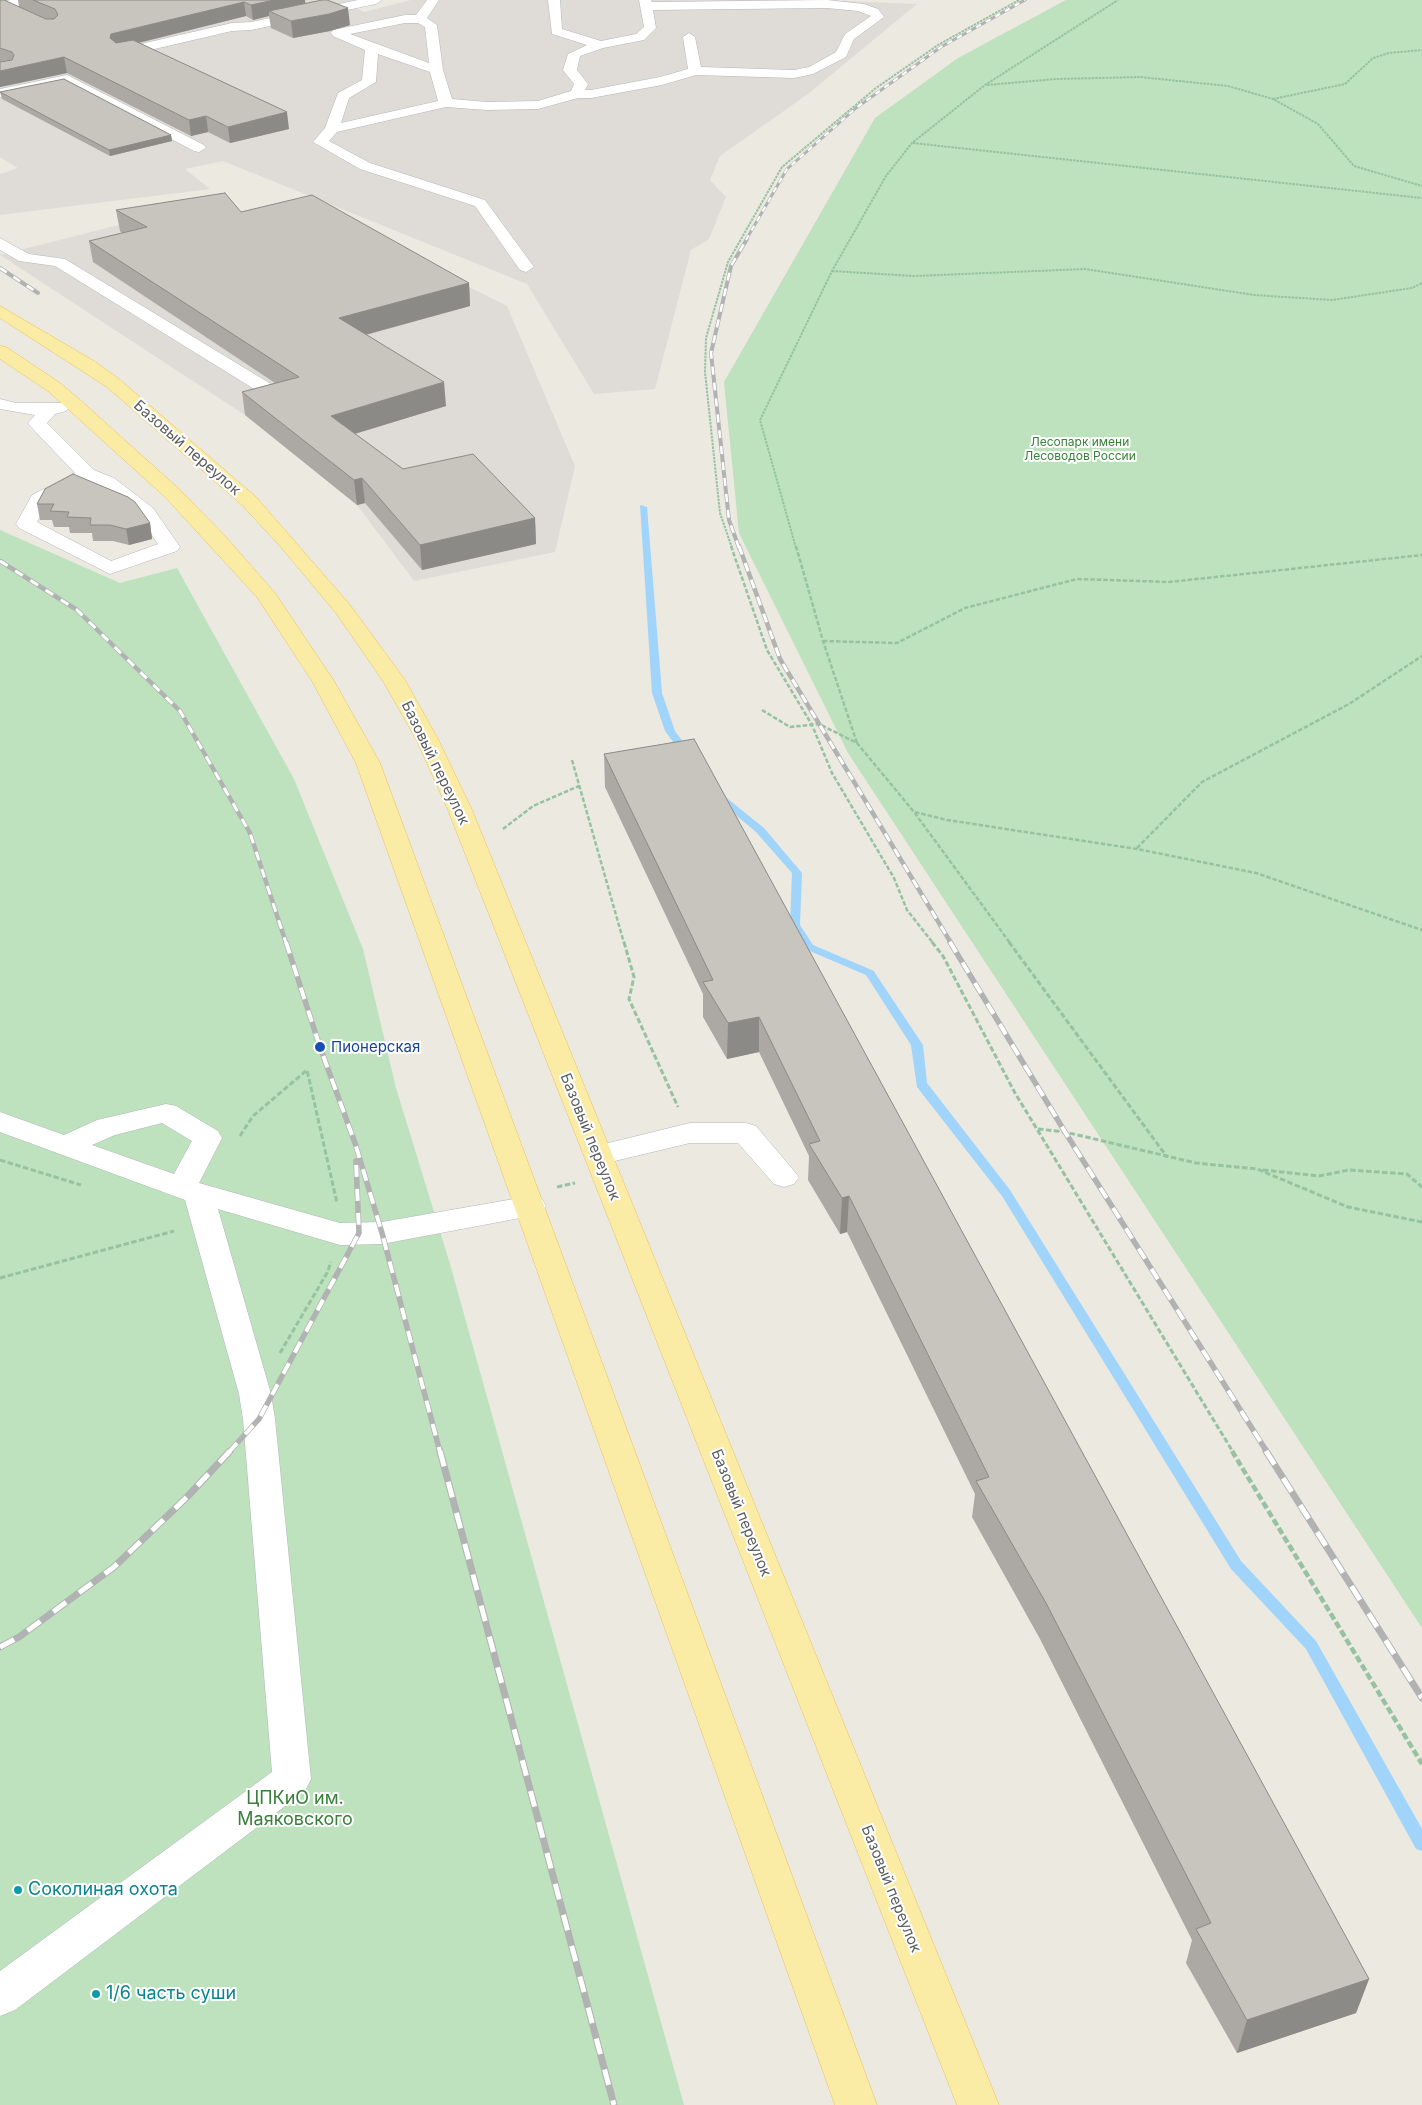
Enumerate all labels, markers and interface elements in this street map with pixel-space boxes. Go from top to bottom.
street label: Базовый переулок [130,397,244,499]
park label: Лесопарк имени Лесоводов России [1024,435,1136,463]
street label: Базовый переулок [397,698,473,828]
place label: Пионерская [331,1038,420,1056]
marker: Пионерская [313,1040,327,1054]
street label: Базовый переулок [556,1071,624,1203]
street label: Базовый переулок [707,1447,775,1579]
park label: ЦПКиО им. Маяковского [237,1788,353,1830]
street label: Базовый переулок [857,1823,925,1955]
place label: Соколиная охота [28,1879,178,1901]
marker: Соколиная охота [12,1884,24,1896]
place label: 1/6 часть суши [106,1983,236,2005]
marker: 1/6 часть суши [90,1988,102,2000]

